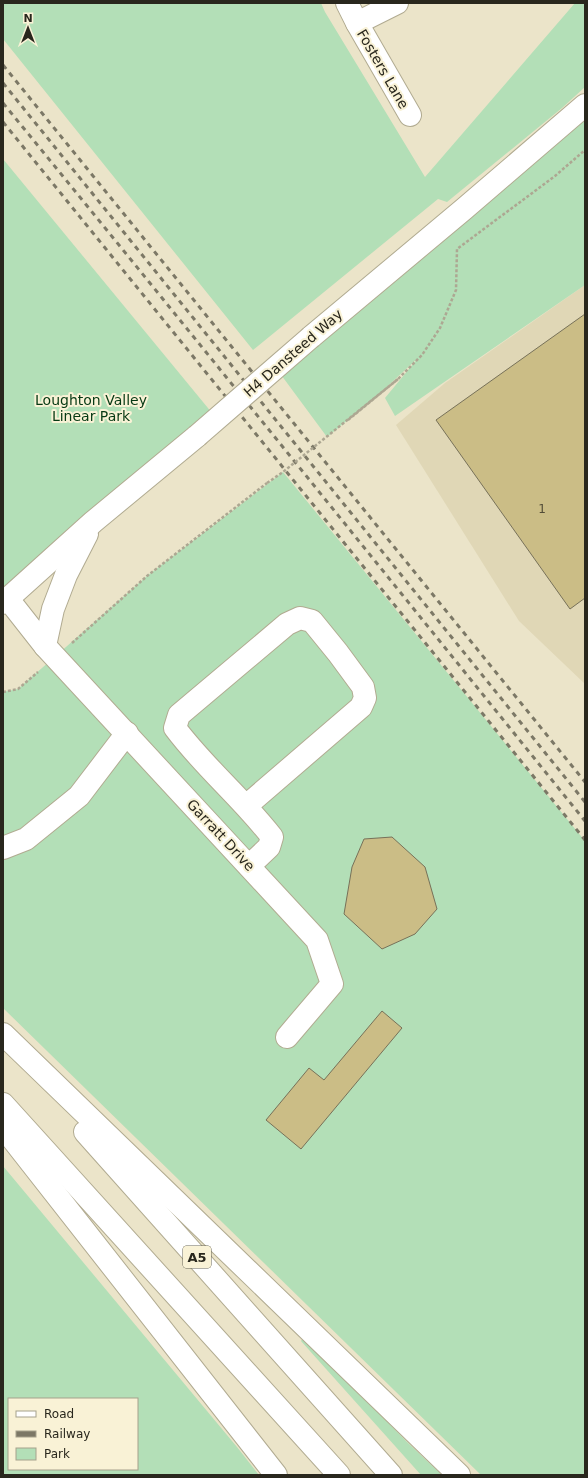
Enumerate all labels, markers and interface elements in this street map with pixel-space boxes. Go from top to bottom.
north arrow [8,8,48,48]
text: N [23,12,33,25]
street label: Fosters Lane [354,27,412,111]
street label: H4 Dansteed Way [240,306,346,400]
park label: Loughton Valley Linear Park [35,392,147,424]
house number: 1 [538,502,546,516]
street label: Garratt Drive [184,796,258,874]
road number: A5 [183,1246,211,1268]
legend [8,1398,138,1470]
text: Road [44,1407,74,1421]
text: Railway [44,1427,90,1441]
text: Park [44,1447,70,1461]

